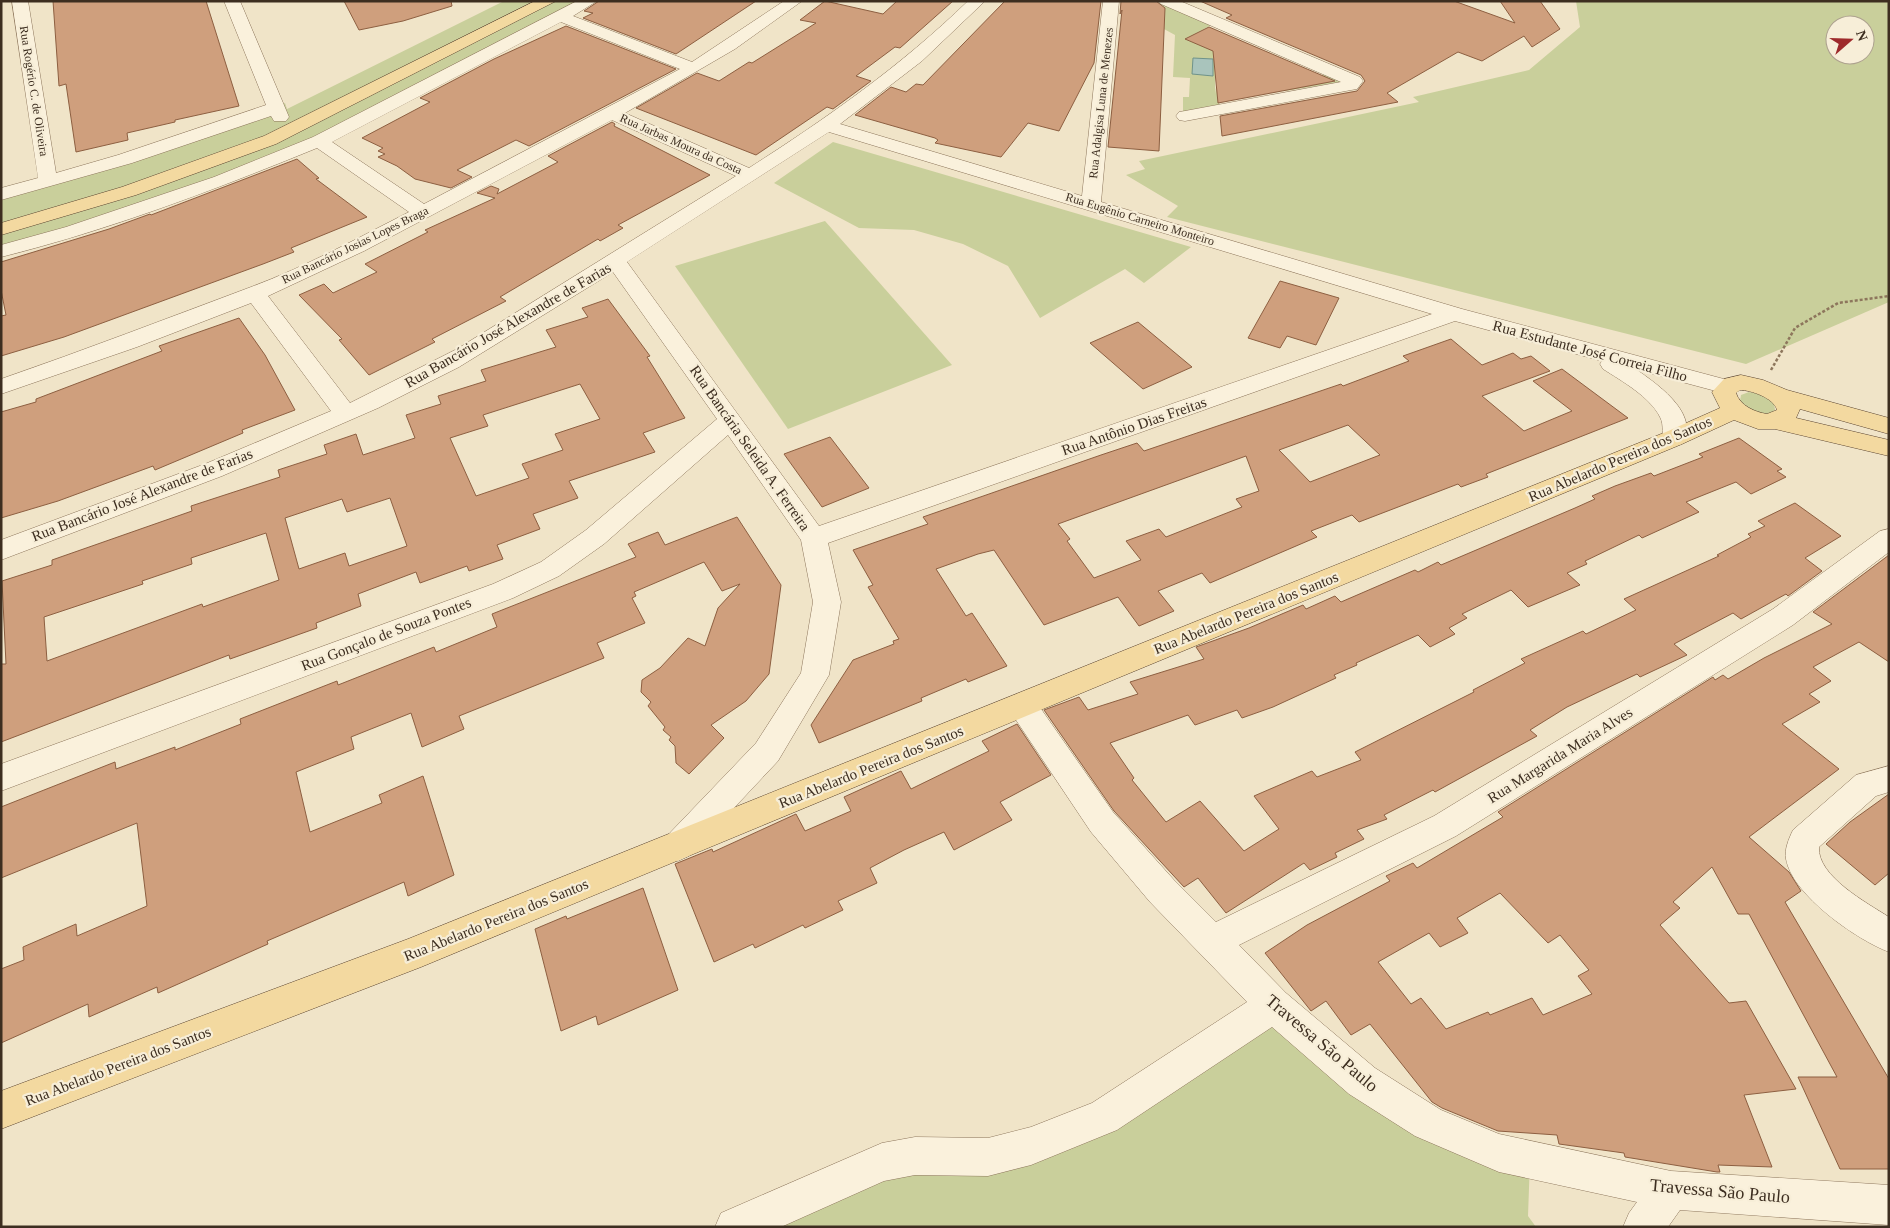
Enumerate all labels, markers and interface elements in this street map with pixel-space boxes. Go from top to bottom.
north arrow [1825,15,1875,65]
street label: Rua Rogério C. de Oliveira [17,25,51,158]
street label: Rua Adalgisa Luna de Menezes [1086,26,1116,179]
text: N [1853,28,1871,43]
street label: Rua Jarbas Moura da Costa [618,111,745,178]
street label: Rua Eugênio Carneiro Monteiro [1064,190,1216,248]
street label: Rua Bancário Josias Lopes Braga [279,203,431,287]
street label: Rua Bancário José Alexandre de Farias [402,259,614,391]
street label: Rua Estudante José Correia Filho [1491,317,1689,385]
street label: Rua Bancária Seleida A. Ferreira [687,362,813,534]
street label: Rua Antônio Dias Freitas [1059,394,1209,458]
street label: Rua Abelardo Pereira dos Santos [1526,413,1714,505]
street label: Rua Bancário José Alexandre de Farias [29,445,255,545]
street label: Rua Abelardo Pereira dos Santos [1151,569,1341,657]
street label: Rua Gonçalo de Souza Pontes [299,594,473,674]
street label: Rua Margarida Maria Alves [1485,704,1635,806]
street label: Rua Abelardo Pereira dos Santos [776,723,966,811]
street label: Rua Abelardo Pereira dos Santos [401,876,591,964]
street label: Travessa São Paulo [1262,990,1382,1096]
street label: Rua Abelardo Pereira dos Santos [23,1023,213,1109]
street label: Travessa São Paulo [1649,1175,1791,1207]

